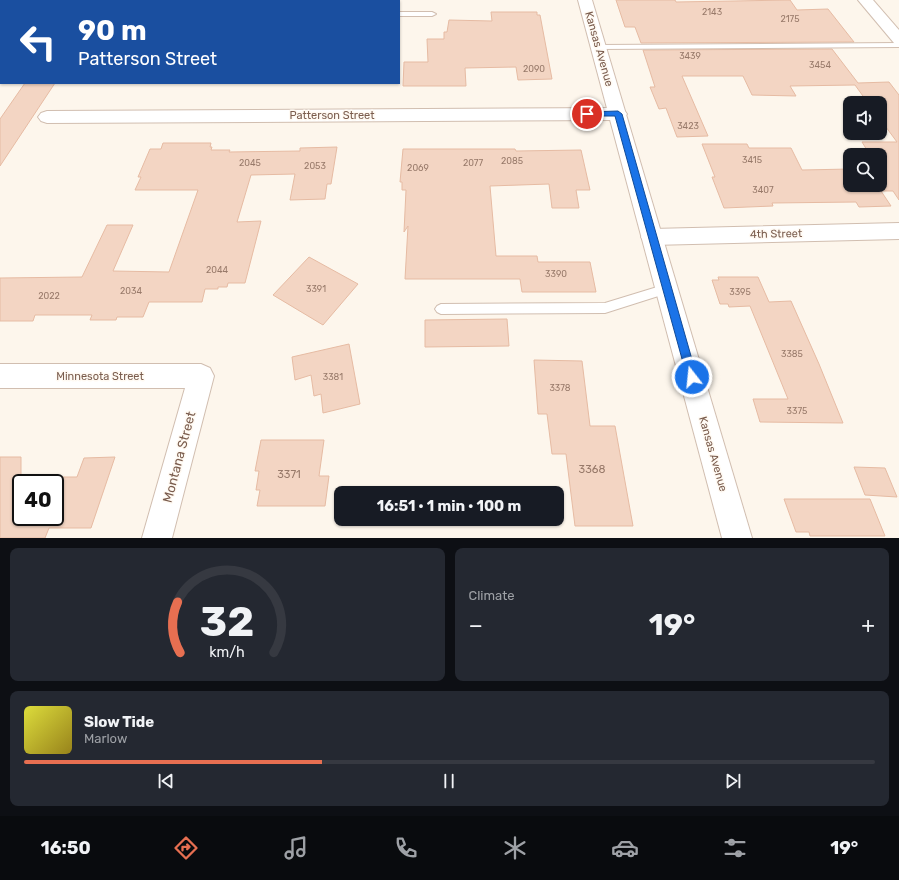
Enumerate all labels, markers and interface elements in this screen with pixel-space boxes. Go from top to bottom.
house number: 2143 [702,7,722,17]
street label: Kansas Avenue [582,10,616,88]
text: 90 m [78,14,147,47]
house number: 2175 [780,14,800,24]
icon: left [12,16,64,68]
text: Patterson Street [78,48,217,70]
house number: 3439 [679,51,701,61]
house number: 3454 [809,60,831,70]
house number: 2090 [523,64,545,74]
map controls [843,96,887,192]
button: sound [843,96,887,140]
pin [570,97,604,131]
icon: arrive [576,103,598,125]
street label: Patterson Street [289,109,375,122]
house number: 3423 [677,121,699,131]
button: search [843,148,887,192]
house number: 3415 [742,155,762,165]
house number: 2085 [501,156,523,166]
house number: 2045 [239,158,261,168]
house number: 2077 [463,158,483,168]
house number: 2053 [304,161,326,171]
house number: 2069 [407,163,429,173]
house number: 3407 [752,185,774,195]
street label: 4th Street [750,227,803,241]
house number: 2044 [206,265,228,275]
house number: 3390 [545,269,567,279]
house number: 3391 [306,284,326,294]
house number: 2034 [120,286,142,296]
house number: 3395 [729,287,751,297]
house number: 2022 [38,291,60,301]
house number: 3385 [781,349,803,359]
position arrow [671,356,713,398]
street label: Minnesota Street [56,370,145,383]
house number: 3381 [323,372,343,382]
house number: 3378 [549,383,571,393]
house number: 3375 [787,406,807,416]
street label: Montana Street [160,410,198,504]
street label: Kansas Avenue [696,415,730,493]
house number: 3368 [579,463,605,476]
house number: 3371 [277,468,301,481]
speed limit sign: 40 [12,474,64,526]
text: 16:51 · 1 min · 100 m [377,497,521,515]
text: Climate [469,588,515,603]
text: 32 [200,596,254,645]
text: 19° [649,607,695,643]
text: − [469,612,483,639]
text: + [861,612,875,639]
text: km/h [209,643,245,660]
text: Slow Tide [84,713,154,731]
text: Marlow [84,731,127,746]
icon: previous [155,770,177,792]
icon: pause [438,770,460,792]
icon: next [722,770,744,792]
icon: directions [172,834,200,862]
icon: music [282,834,310,862]
icon: phone [392,834,420,862]
icon: climate [501,834,529,862]
icon: car [611,834,639,862]
icon: filters [721,834,749,862]
text: 16:50 [41,837,91,859]
text: 19° [830,837,858,859]

